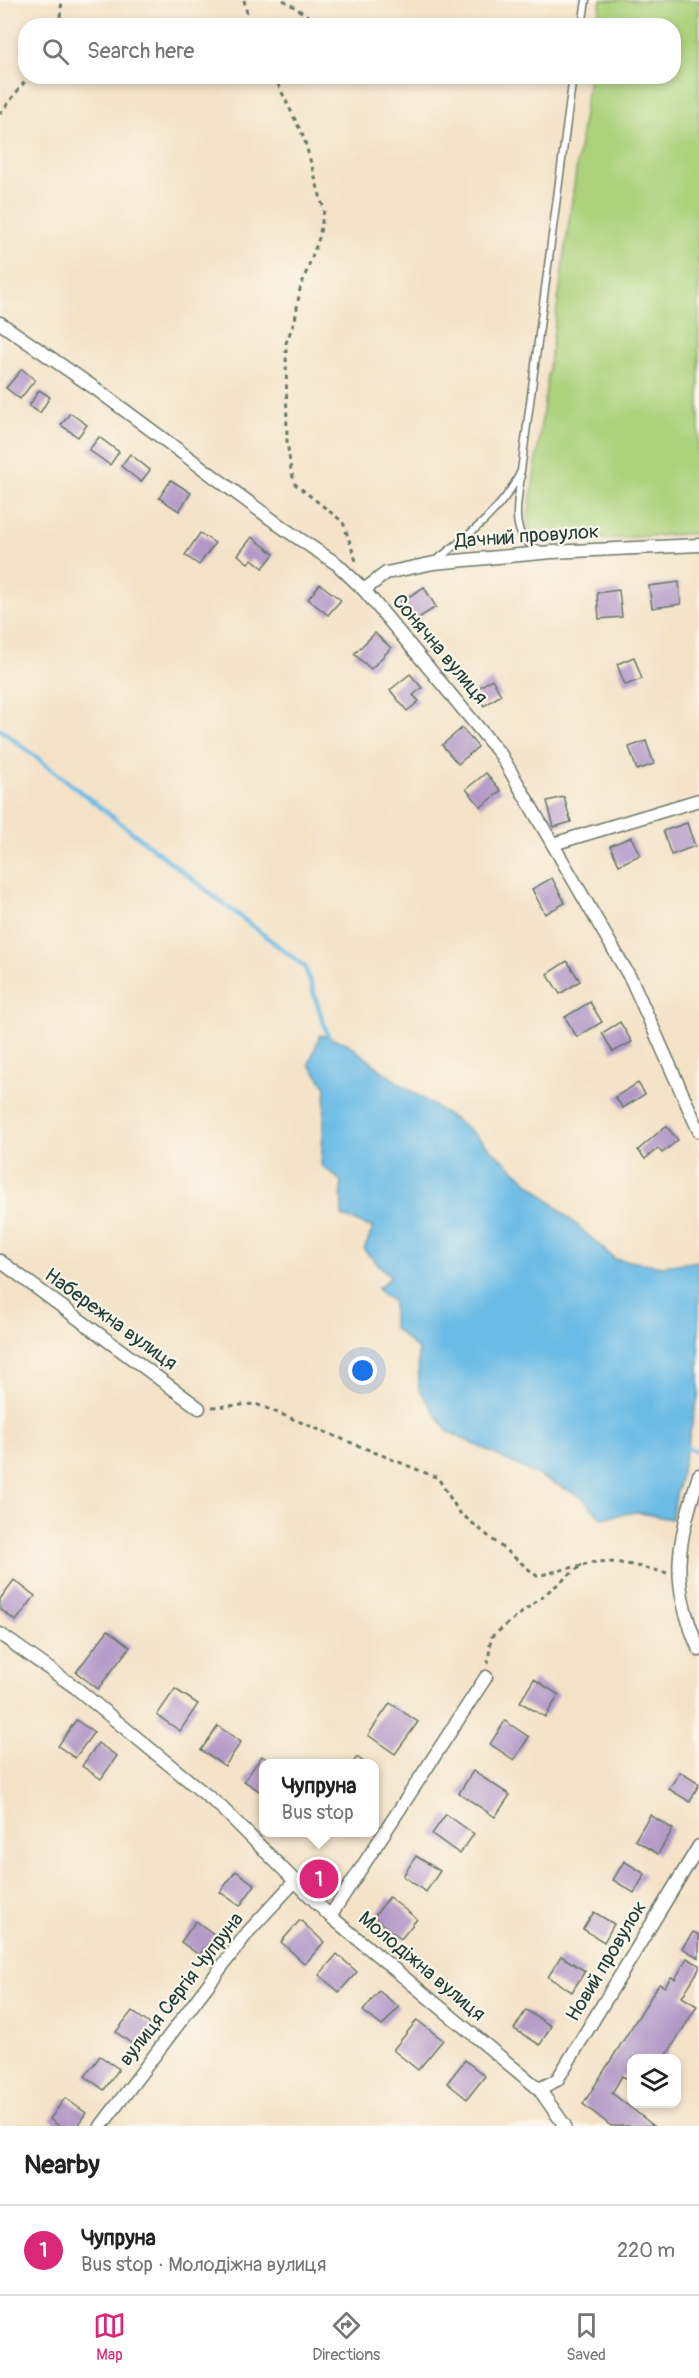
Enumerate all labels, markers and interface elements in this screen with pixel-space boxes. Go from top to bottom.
search box [18,18,681,84]
icon: search [39,35,72,68]
text: Search here [87,37,194,65]
street label: Дачний провулок [453,518,600,554]
street label: Сонячна вулиця [387,589,493,709]
street label: Набережна вулиця [40,1262,182,1376]
your location [348,1356,377,1385]
popup [259,1759,379,1837]
text: Чупруна [282,1772,356,1800]
text: Bus stop [282,1800,354,1825]
pin: 1 [300,1856,338,1902]
street label: Новий провулок [560,1896,652,2026]
street label: Молодіжна вулиця [353,1906,491,2026]
street label: вулиця Сергія Чупруна [113,1907,249,2071]
map controls [627,2054,681,2108]
button: layers [627,2054,681,2108]
text: Nearby [24,2149,100,2181]
text: Чупруна [81,2224,156,2252]
text: 1 [40,2238,47,2263]
text: 220 m [617,2238,675,2263]
text: Bus stop · Молодіжна вулиця [81,2252,326,2277]
tab: Map [93,2309,126,2365]
tab: Directions [312,2309,380,2365]
tab: Saved [566,2309,606,2365]

